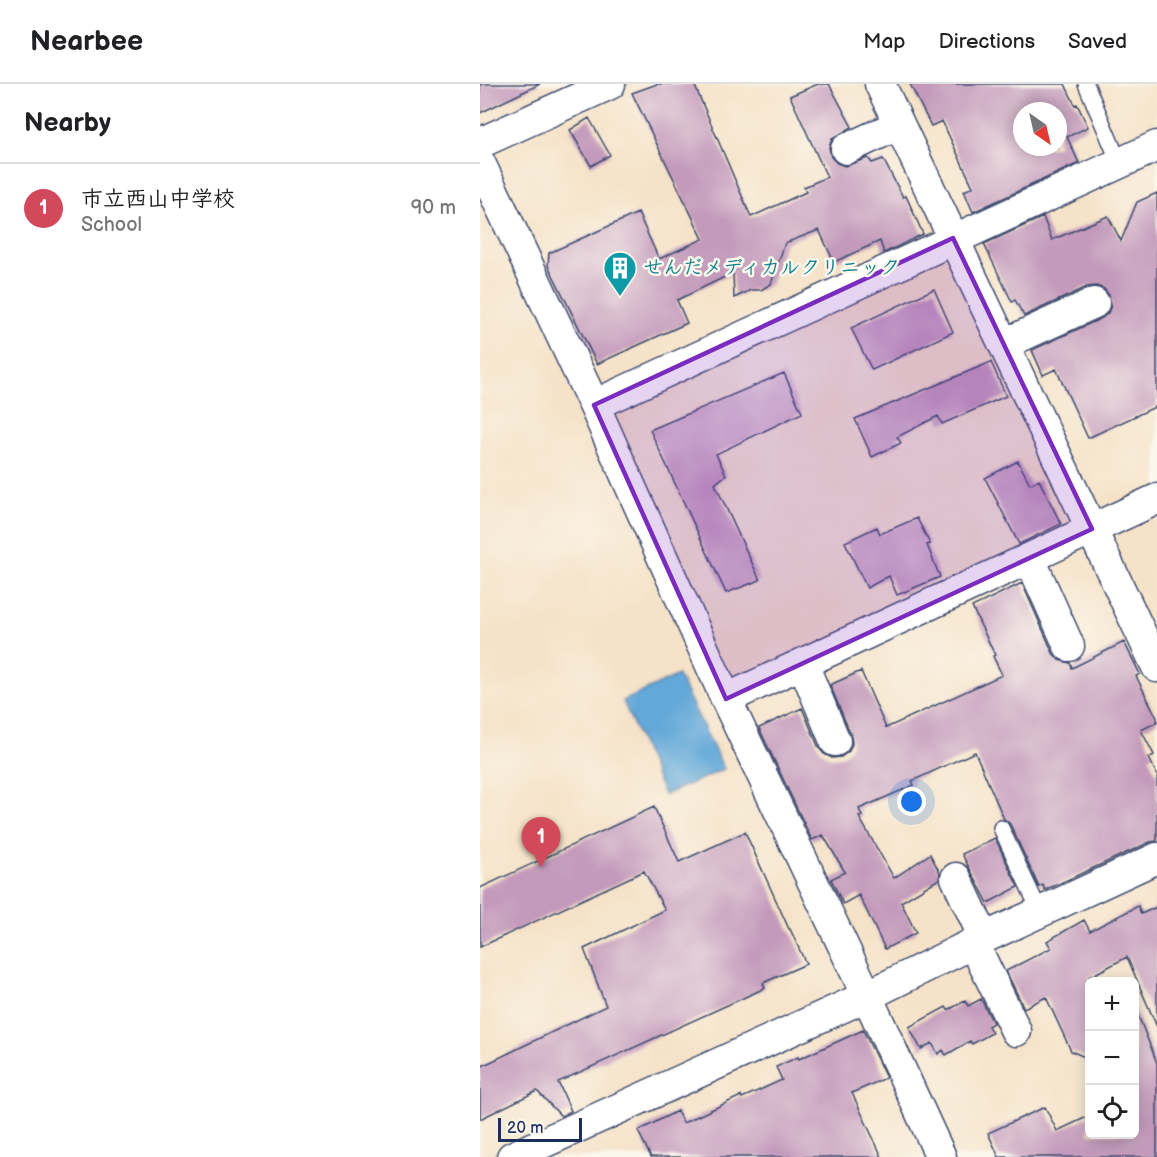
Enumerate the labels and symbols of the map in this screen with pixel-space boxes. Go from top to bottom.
north arrow [1013,102,1067,156]
building icon: せんだメディカルクリニック [602,250,638,297]
place label: せんだメディカルクリニック [643,256,900,280]
your location [897,787,926,816]
pin: 1 [522,818,560,867]
scale bar [498,1115,582,1142]

